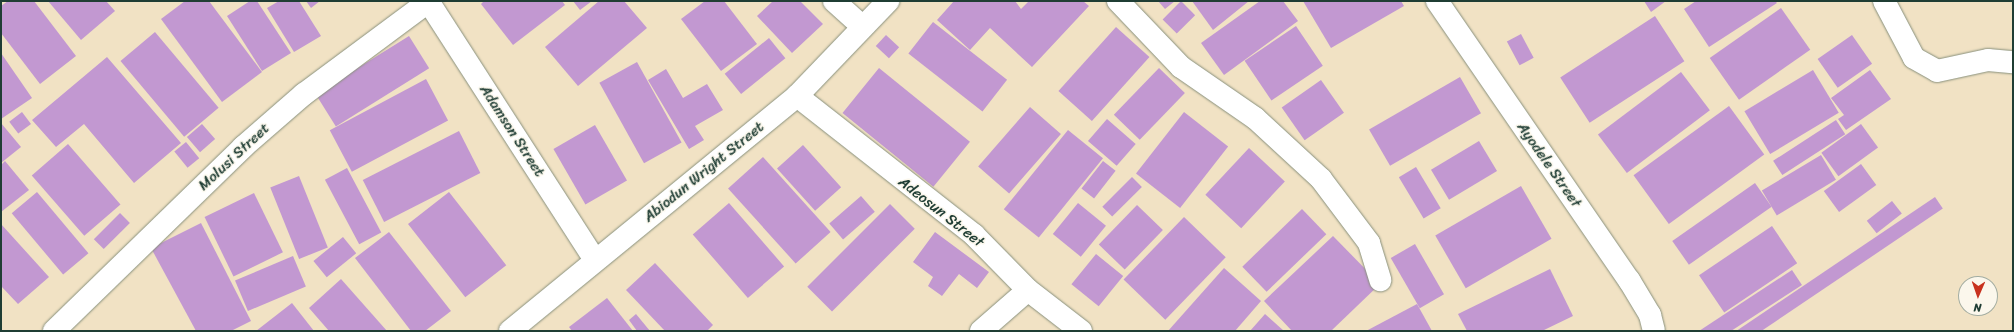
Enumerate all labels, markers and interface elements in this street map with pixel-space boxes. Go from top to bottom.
street label: Adamson Street [476,82,548,180]
street label: Abiodun Wright Street [640,118,768,226]
street label: Molusi Street [195,119,273,195]
street label: Ayodele Street [1513,119,1585,211]
street label: Adeosun Street [895,173,987,251]
north arrow [1958,276,1998,316]
text: N [1973,298,1982,317]

